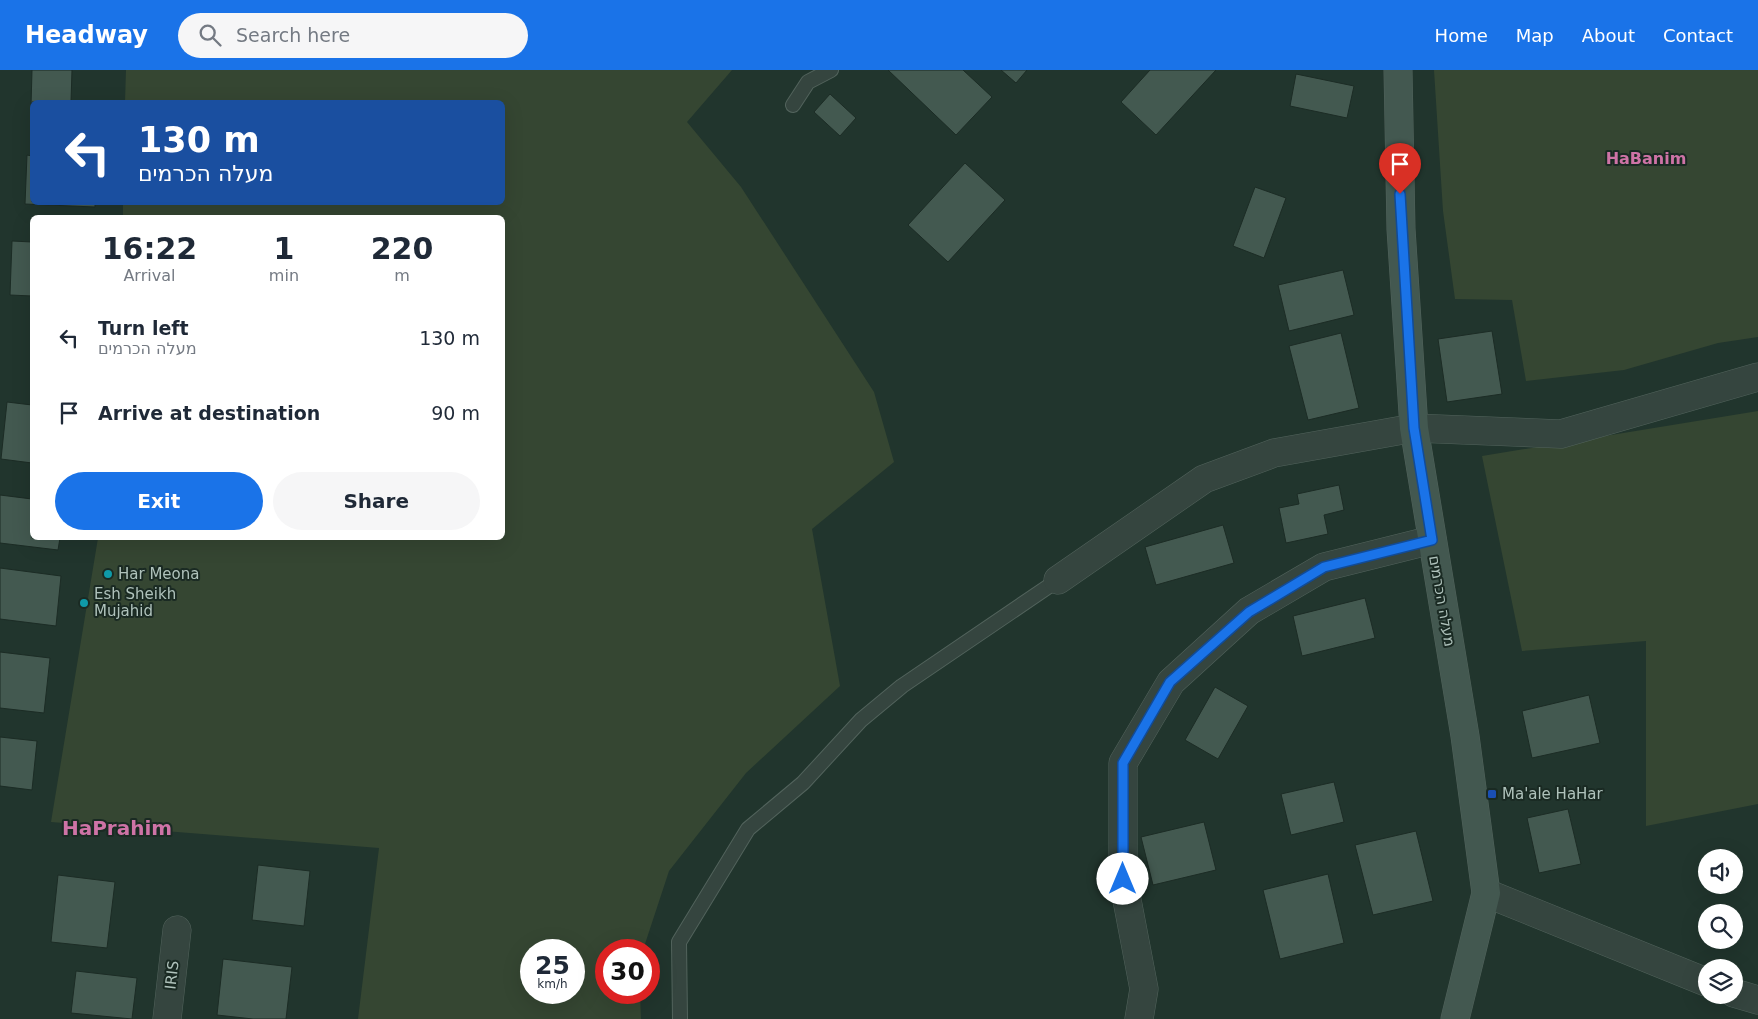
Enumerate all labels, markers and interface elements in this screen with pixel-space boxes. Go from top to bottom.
search box [178,13,528,58]
text: Headway [25,21,148,49]
icon: search [196,21,224,49]
text: Search here [236,24,350,46]
text: Home [1435,25,1488,46]
text: Map [1516,25,1554,46]
text: About [1582,25,1635,46]
text: Contact [1663,25,1733,46]
icon: left [55,120,120,185]
text: 130 m [138,120,260,160]
pin [1379,143,1421,194]
district label: HaBanim [1606,149,1686,168]
icon: arrive [1386,150,1414,178]
text: מעלה הכרמים [138,161,273,186]
text: 16:22 [102,231,197,266]
text: 1 [273,231,294,266]
text: 220 [371,231,433,266]
text: Arrival [123,266,175,285]
text: min [269,266,299,285]
text: m [394,266,410,285]
text: Turn left [98,317,189,339]
icon: left [55,324,83,352]
text: 130 m [419,327,480,349]
text: מעלה הכרמים [98,339,197,358]
icon: arrive [55,399,83,427]
text: Arrive at destination [98,402,320,424]
text: 90 m [431,402,480,424]
button: Exit [55,472,263,530]
button: Share [273,472,480,530]
street label: מעלה הכרמים [1425,554,1459,648]
place label: Har Meona [118,565,199,583]
marker: Har Meona [102,568,114,580]
place label: Esh Sheikh Mujahid [94,585,176,620]
marker: Esh Sheikh Mujahid [78,597,90,609]
place label: Ma'ale HaHar [1502,785,1604,803]
marker: Ma'ale HaHar [1486,788,1498,800]
district label: HaPrahim [62,816,172,840]
map controls [1698,849,1743,1004]
button: sound [1698,849,1743,894]
position arrow [1096,852,1148,904]
button: search [1698,904,1743,949]
speed limit sign: 30 [595,939,660,1004]
text: 25 [535,951,570,980]
button: layers [1698,959,1743,1004]
street label: IRIS [161,960,183,990]
text: km/h [537,977,568,991]

